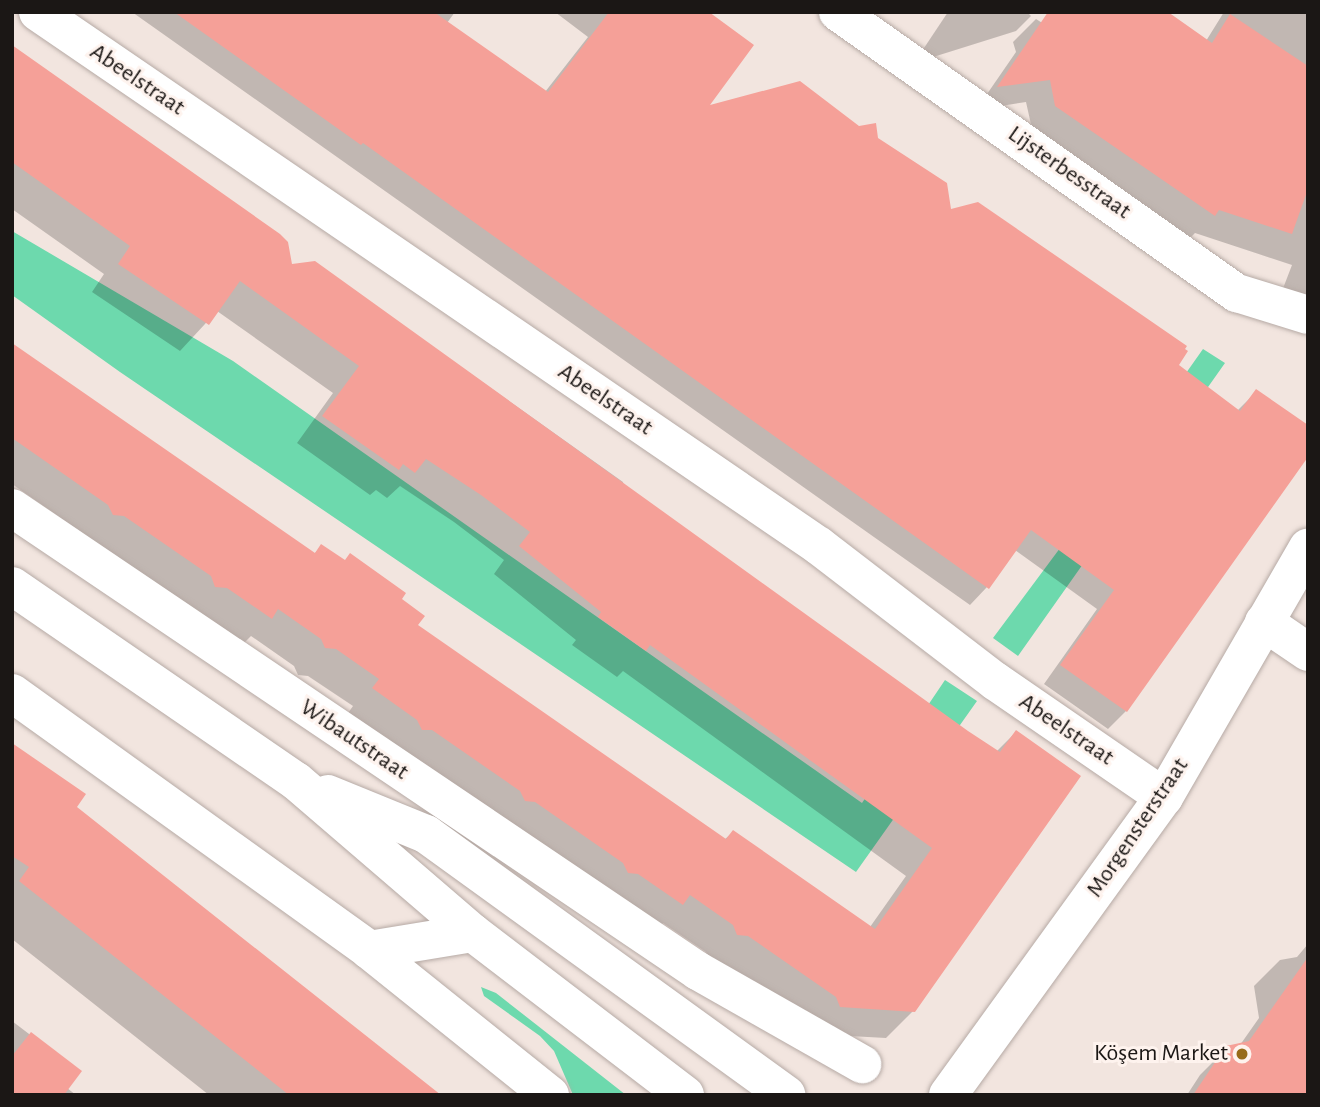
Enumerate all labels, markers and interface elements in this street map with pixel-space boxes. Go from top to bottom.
street label: Abeelstraat [84,38,190,122]
street label: Lijsterbesstraat [1002,120,1136,226]
street label: Abeelstraat [552,358,658,442]
street label: Abeelstraat [1013,688,1119,772]
street label: Wibautstraat [294,693,414,787]
street label: Morgensterstraat [1081,753,1195,903]
place label: Köşem Market [1094,1040,1228,1068]
marker: Köşem Market [1234,1046,1250,1062]

